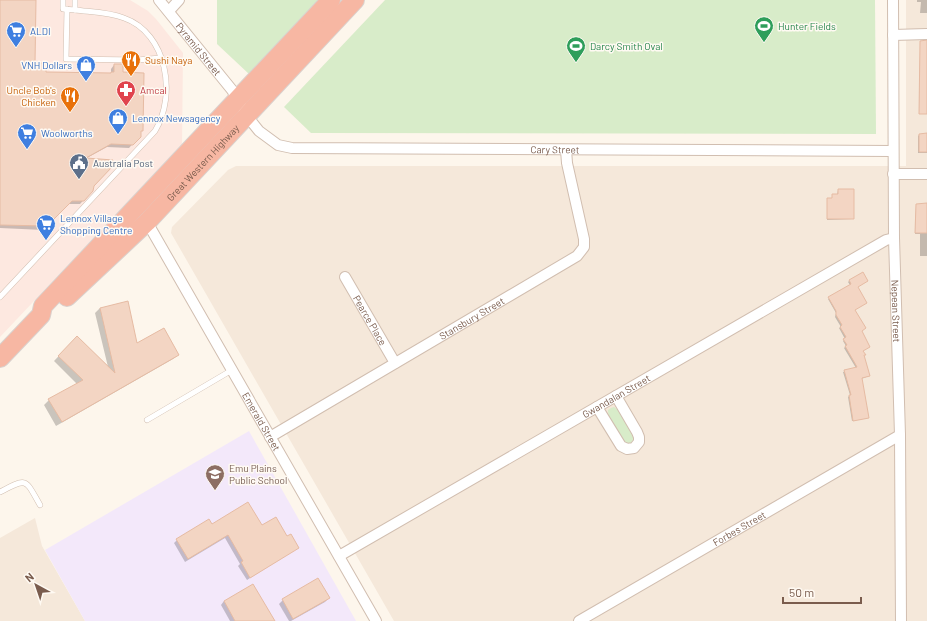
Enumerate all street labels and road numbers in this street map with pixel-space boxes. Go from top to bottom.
street label: Pyramid Street [174,20,224,78]
street label: Great Western Highway [164,122,242,203]
street label: Cary Street [530,143,580,155]
street label: Nepean Street [889,279,903,343]
street label: Pearce Place [351,293,389,348]
street label: Stansbury Street [437,294,507,342]
street label: Gwandalan Street [580,371,652,420]
street label: Emerald Street [240,390,283,453]
street label: Forbes Street [710,508,768,548]

